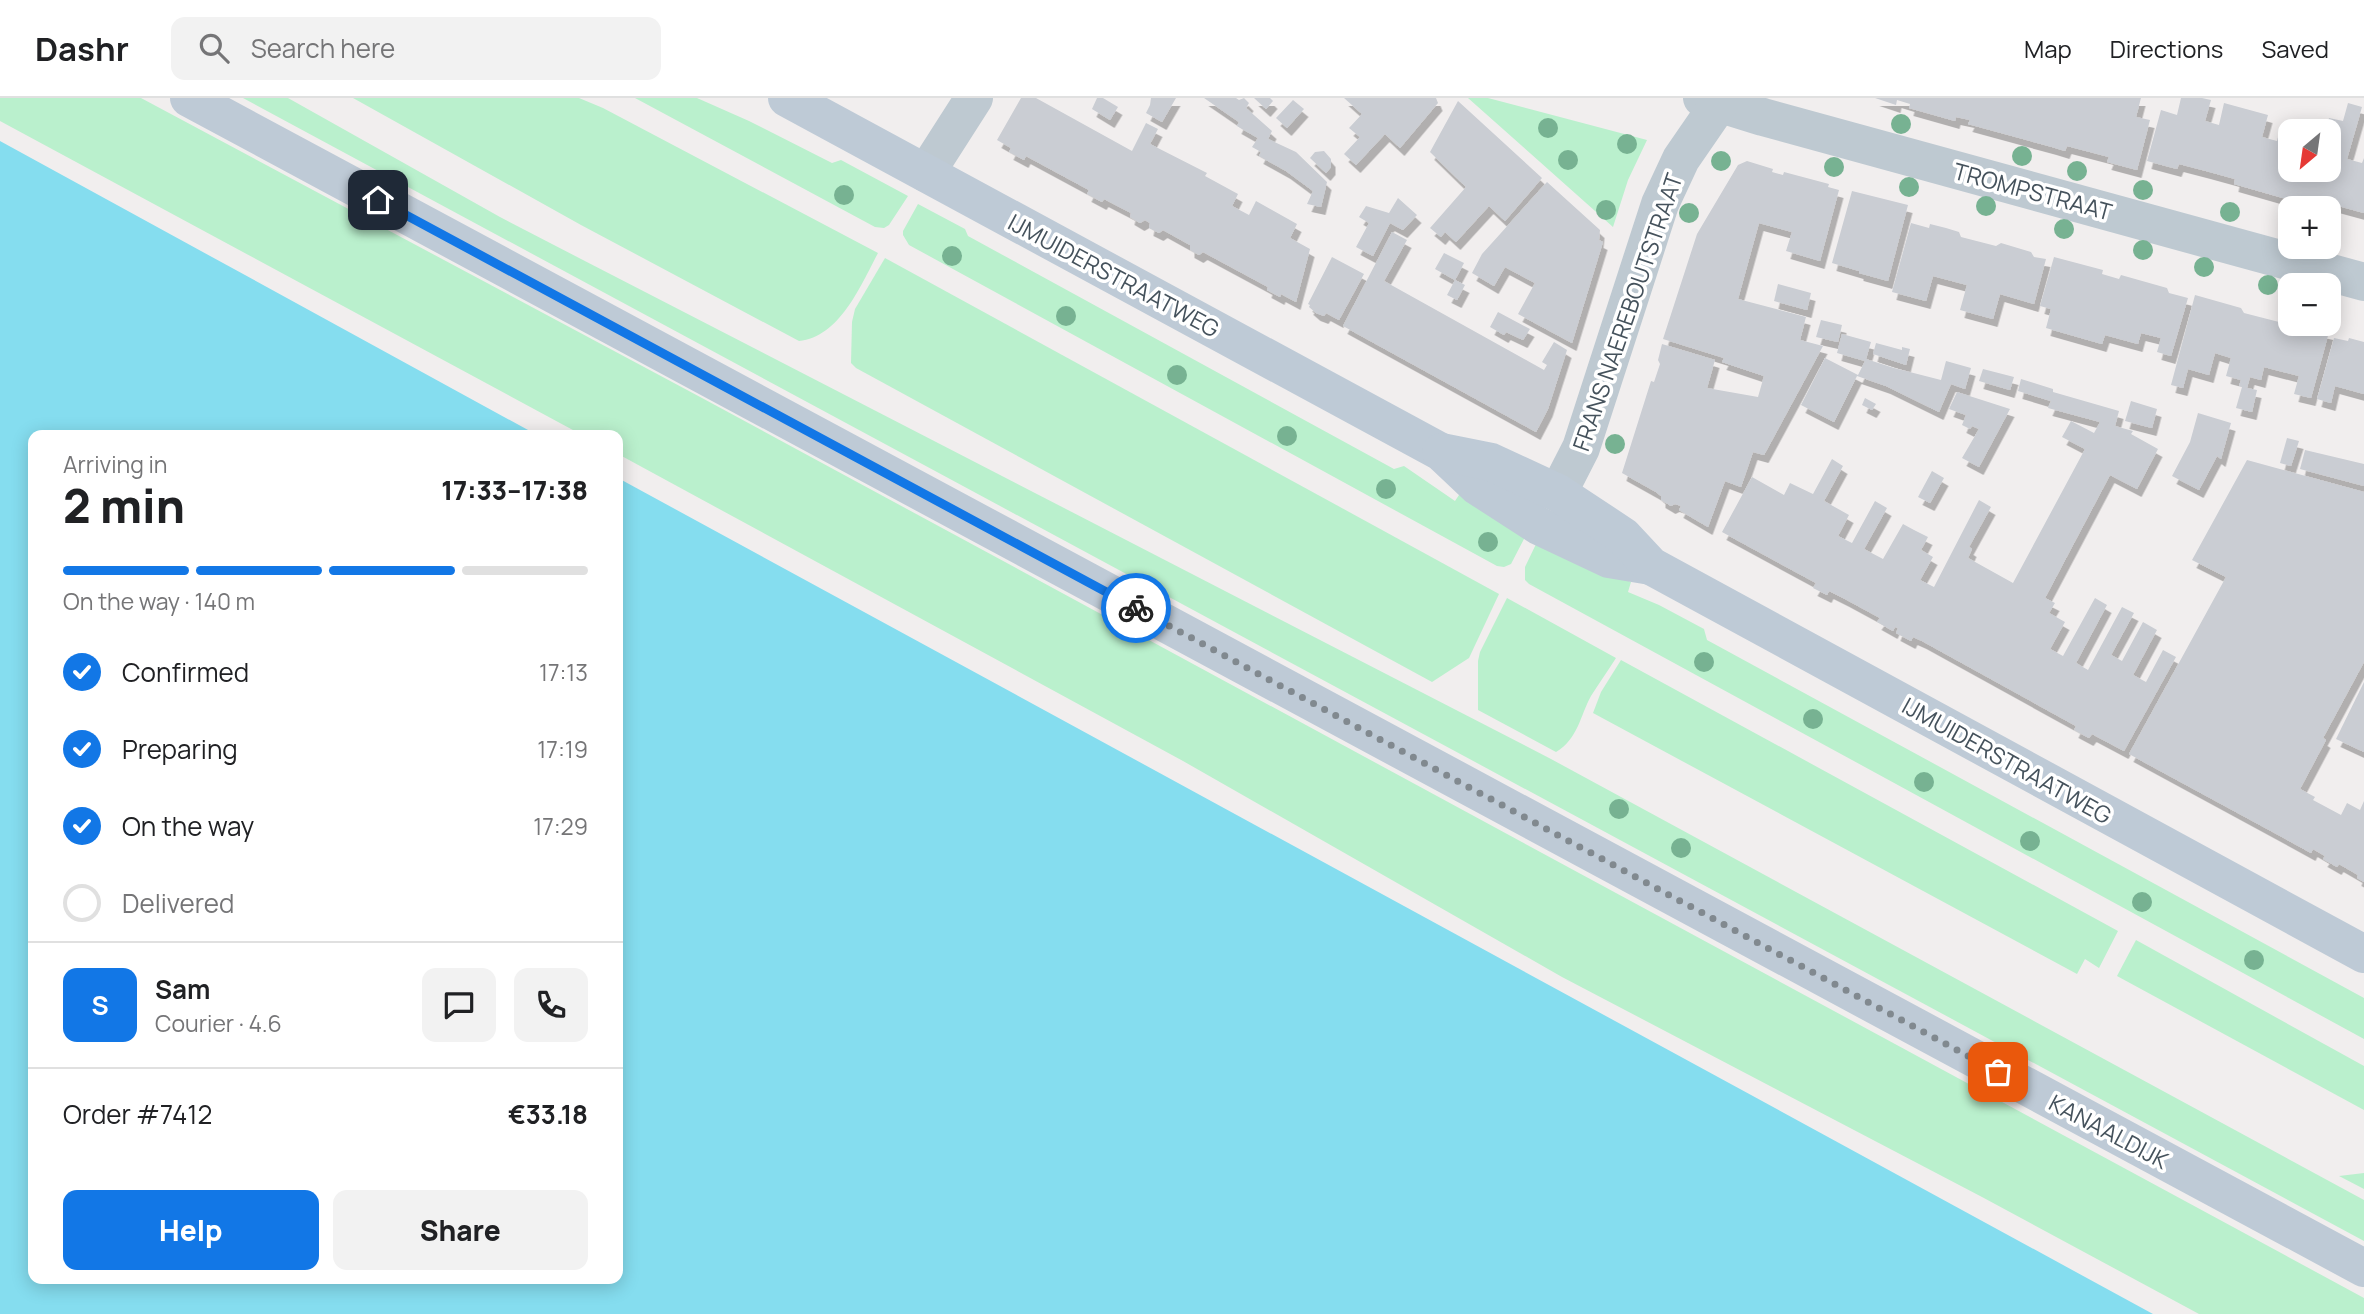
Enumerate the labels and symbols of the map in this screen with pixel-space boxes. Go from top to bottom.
north arrow [2278,119,2342,182]
street label: TROMPSTRAAT [1950,154,2116,228]
street label: FRANS NAEREBOUTSTRAAT [1564,169,1690,455]
pin [348,170,408,230]
street label: IJMUIDERSTRAATWEG [1003,206,1225,344]
courier [1101,573,1171,643]
street label: IJMUIDERSTRAATWEG [1897,689,2117,831]
pin [1968,1042,2028,1102]
street label: KANAALDIJK [2044,1086,2175,1176]

